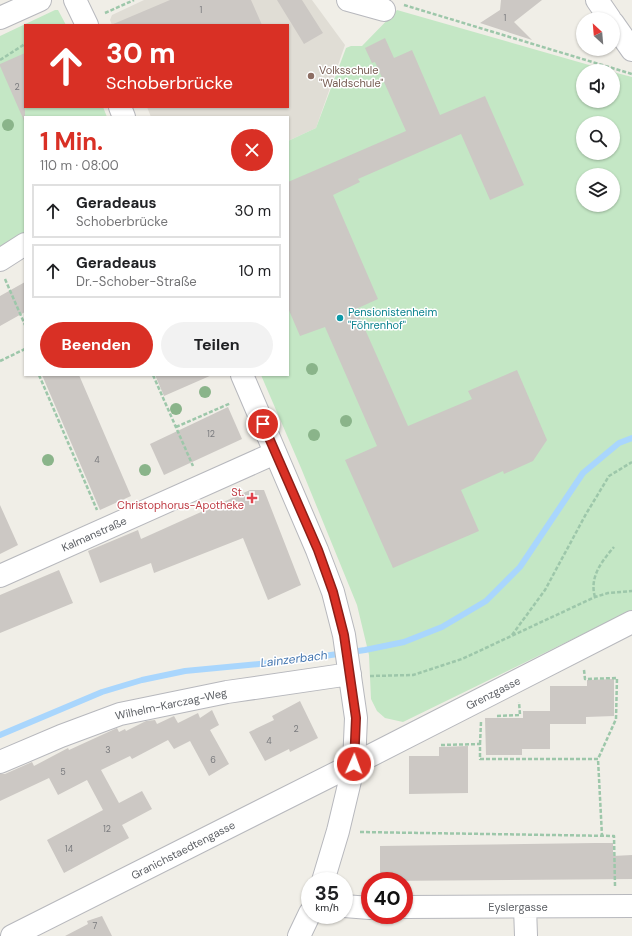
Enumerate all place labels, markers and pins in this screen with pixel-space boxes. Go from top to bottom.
place label: Volksschule "Waldschule" [319,63,384,90]
marker: Volksschule "Waldschule" [306,71,316,81]
place label: Pensionistenheim "Föhrenhof" [348,305,437,332]
marker: Pensionistenheim "Föhrenhof" [335,313,345,323]
pin [246,407,280,441]
place label: St. Christophorus-Apotheke [117,485,244,512]
marker: St. Christophorus-Apotheke [247,493,257,503]

